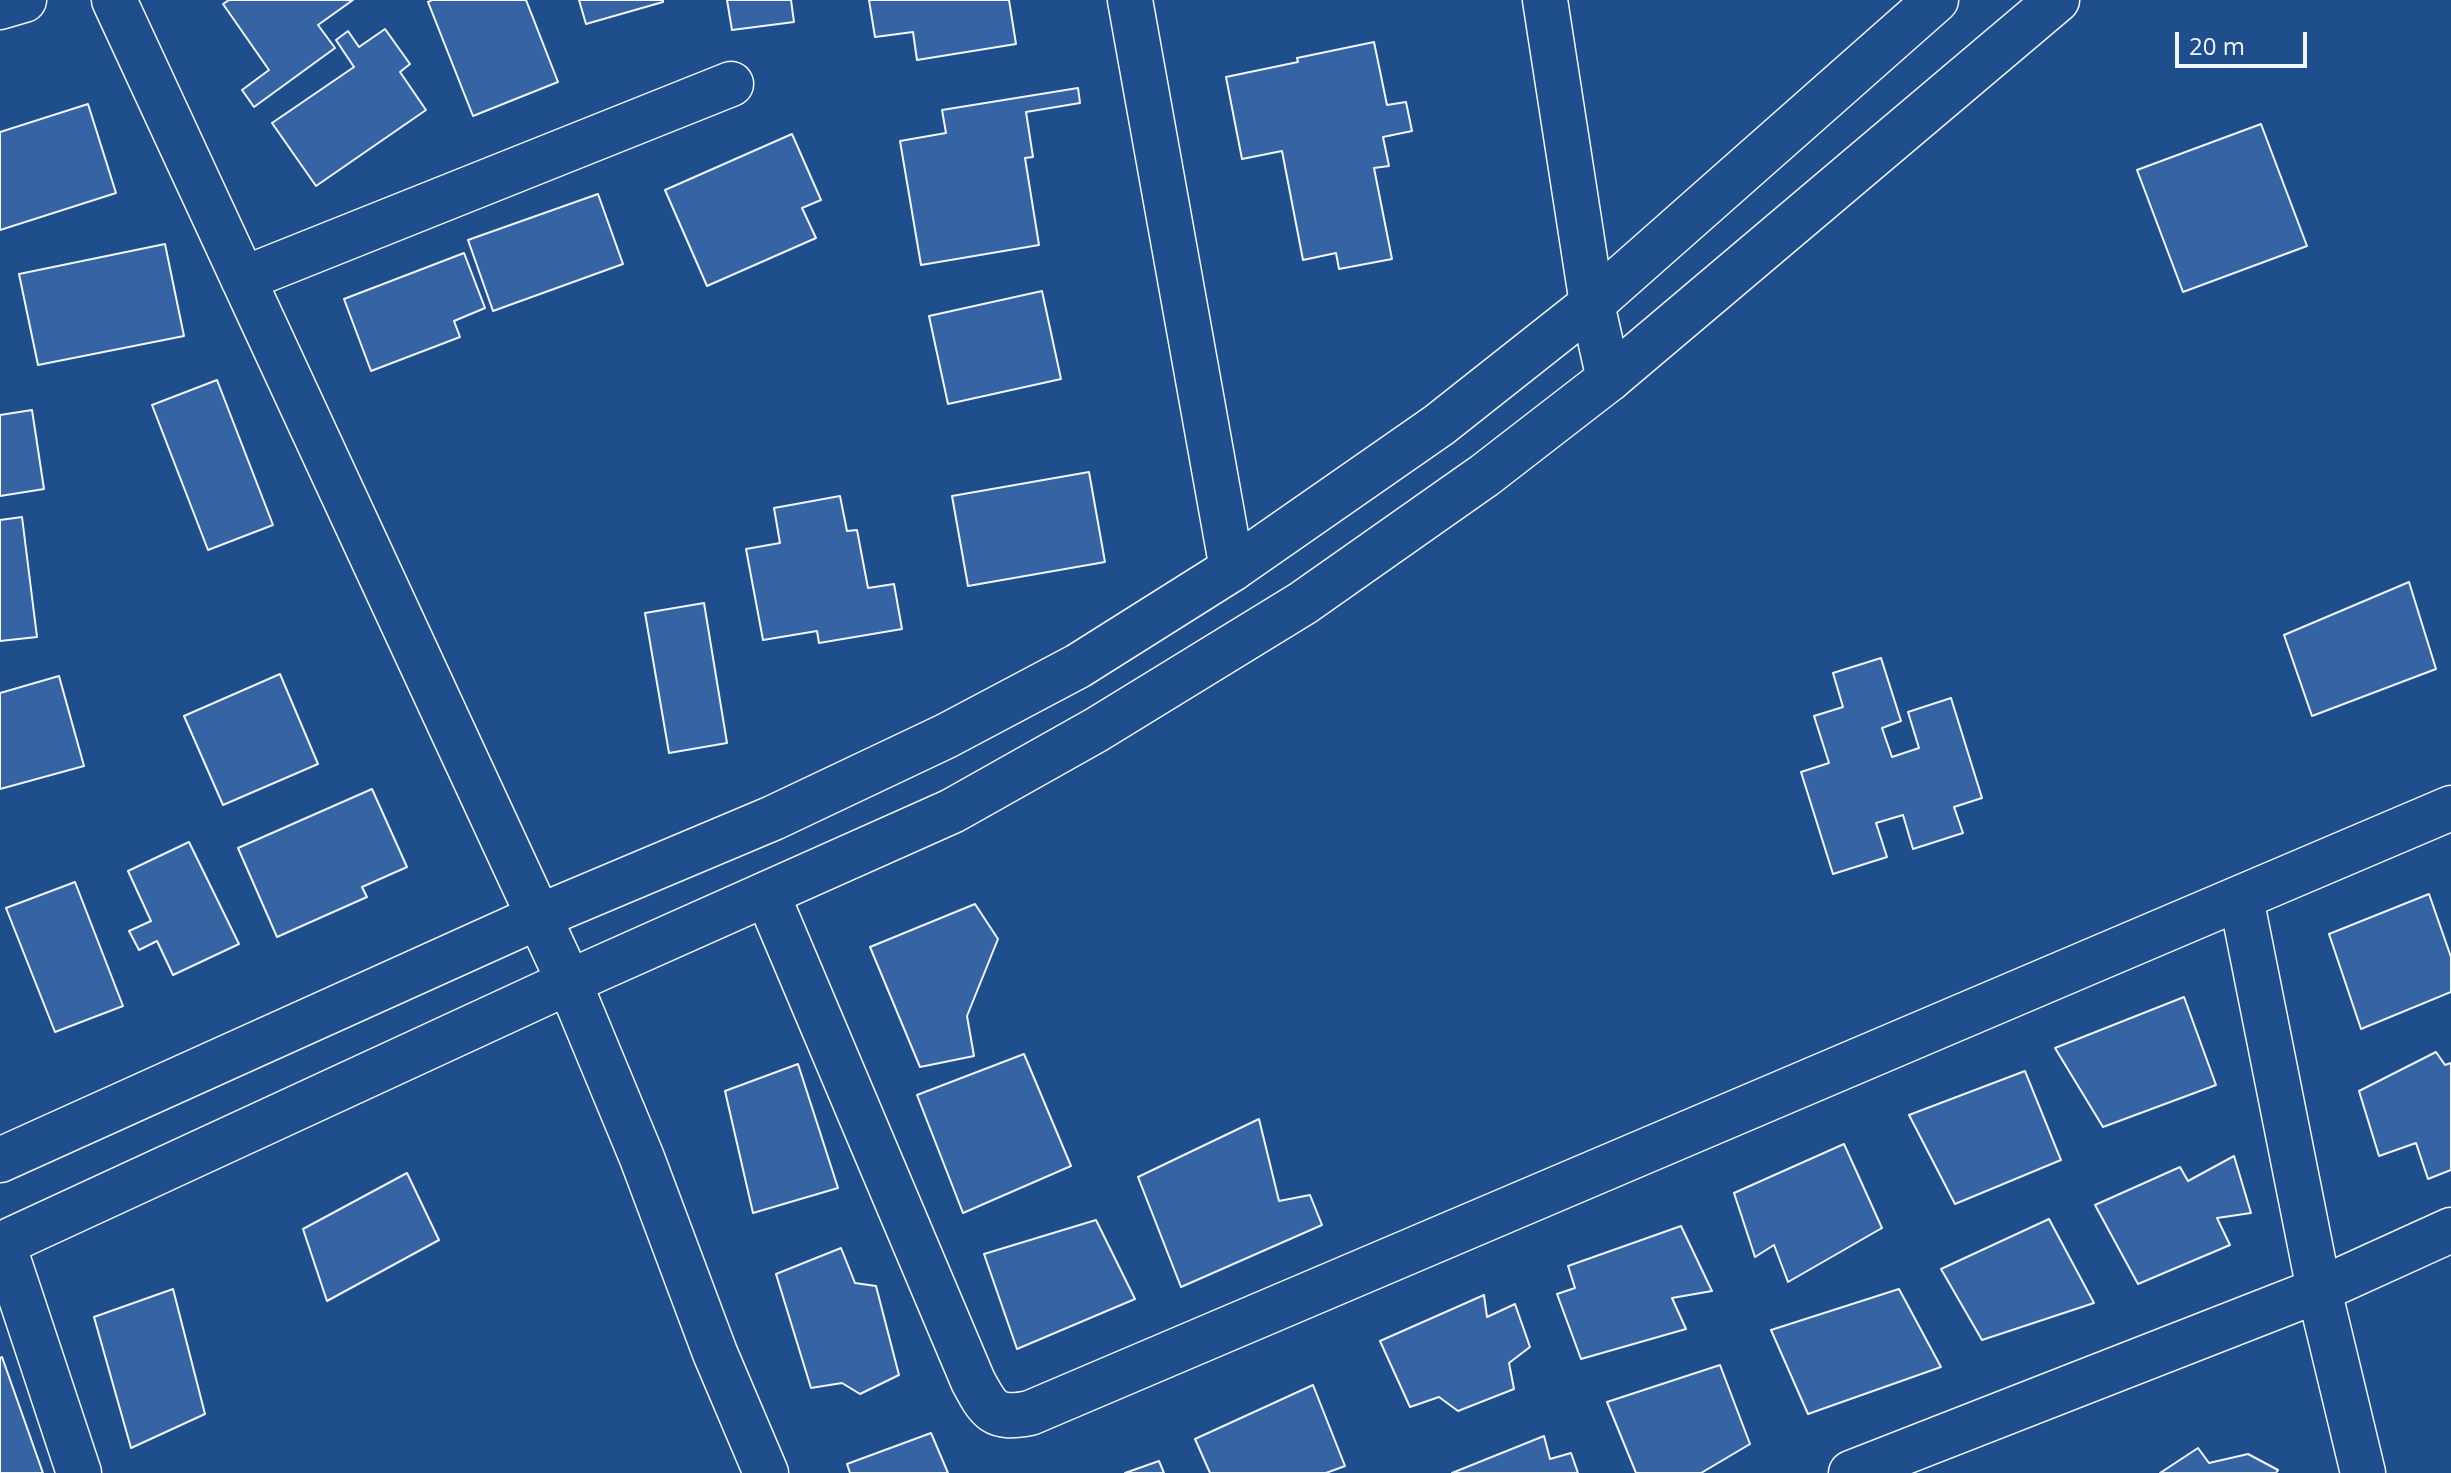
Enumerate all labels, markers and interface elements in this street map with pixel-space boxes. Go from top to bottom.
scale bar [2179,16,2311,66]
text: 20 m [2189,29,2245,62]

